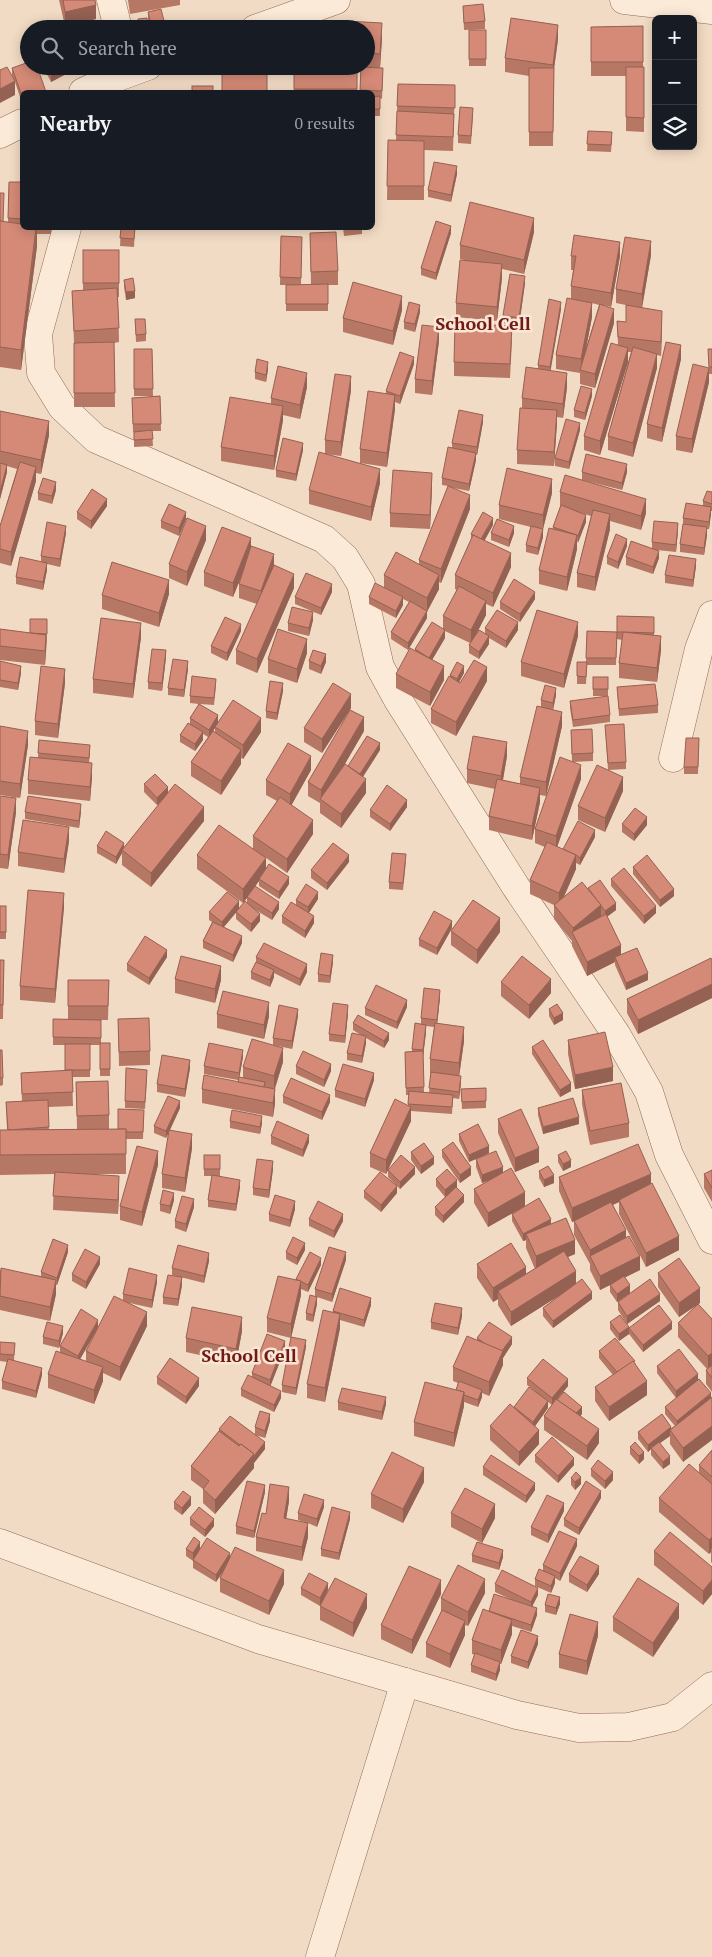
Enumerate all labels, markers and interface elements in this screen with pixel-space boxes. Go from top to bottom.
map controls [652,15,697,150]
button: + [652,15,697,60]
search box [20,20,375,75]
icon: search [38,34,66,62]
text: Search here [78,35,177,60]
button: − [652,60,697,105]
button: layers [652,105,697,150]
text: Nearby [40,109,111,137]
text: 0 results [295,112,355,134]
district label: School Cell [435,311,531,335]
district label: School Cell [201,1343,297,1367]

